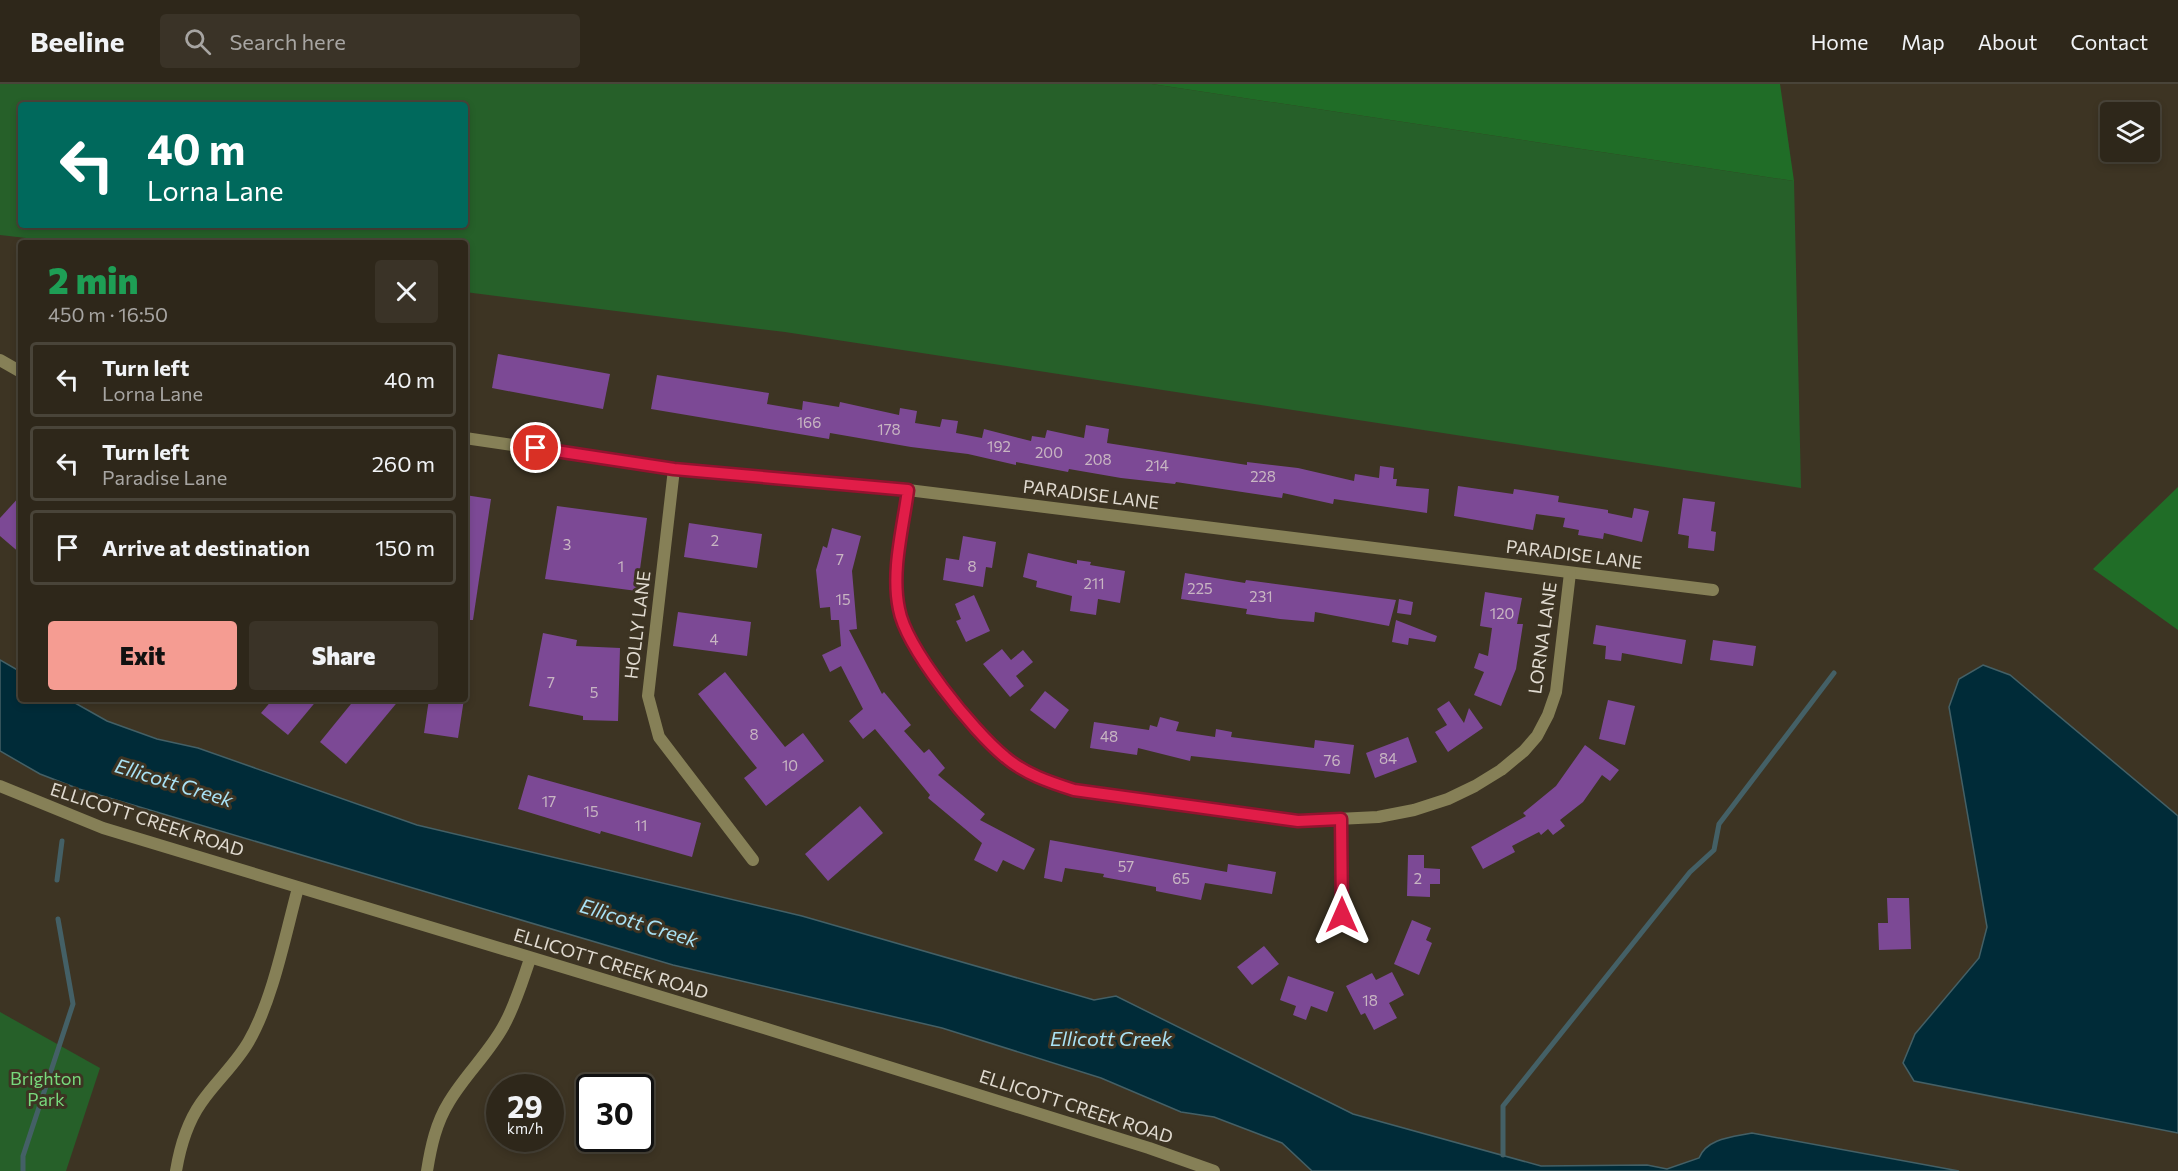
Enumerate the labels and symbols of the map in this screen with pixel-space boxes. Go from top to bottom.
house number: 166 [797,413,821,431]
house number: 178 [877,420,901,438]
pin [510,422,561,473]
house number: 192 [987,437,1011,455]
house number: 200 [1035,443,1063,461]
house number: 208 [1084,450,1112,468]
house number: 214 [1145,456,1169,474]
house number: 228 [1250,467,1276,485]
street label: PARADISE LANE [1022,475,1161,513]
house number: 2 [711,531,719,549]
house number: 3 [563,535,571,553]
street label: PARADISE LANE [1505,535,1644,573]
house number: 7 [836,550,844,568]
house number: 1 [618,557,624,575]
house number: 8 [967,557,977,575]
street label: HOLLY LANE [619,569,655,680]
house number: 211 [1083,574,1105,592]
house number: 225 [1187,579,1213,597]
street label: LORNA LANE [1523,580,1561,695]
house number: 231 [1249,587,1273,605]
house number: 15 [835,590,851,608]
house number: 120 [1490,604,1514,622]
house number: 4 [710,630,719,648]
house number: 7 [547,673,555,691]
house number: 5 [590,683,598,701]
house number: 8 [749,725,759,743]
house number: 48 [1100,727,1118,745]
house number: 84 [1379,749,1397,767]
house number: 76 [1324,751,1340,769]
water label: Ellicott Creek [112,753,237,812]
house number: 10 [782,756,798,774]
street label: ELLICOTT CREEK ROAD [48,777,247,861]
house number: 17 [542,792,556,810]
house number: 15 [583,802,599,820]
house number: 11 [635,816,647,834]
house number: 57 [1118,857,1134,875]
house number: 65 [1172,869,1190,887]
house number: 2 [1414,869,1422,887]
position arrow [1310,883,1374,947]
water label: Ellicott Creek [577,893,702,952]
street label: ELLICOTT CREEK ROAD [511,923,711,1003]
house number: 18 [1362,991,1378,1009]
water label: Ellicott Creek [1050,1026,1173,1050]
street label: ELLICOTT CREEK ROAD [977,1064,1176,1148]
park label: Brighton Park [10,1067,82,1110]
speed limit sign: 30 [576,1074,654,1152]

